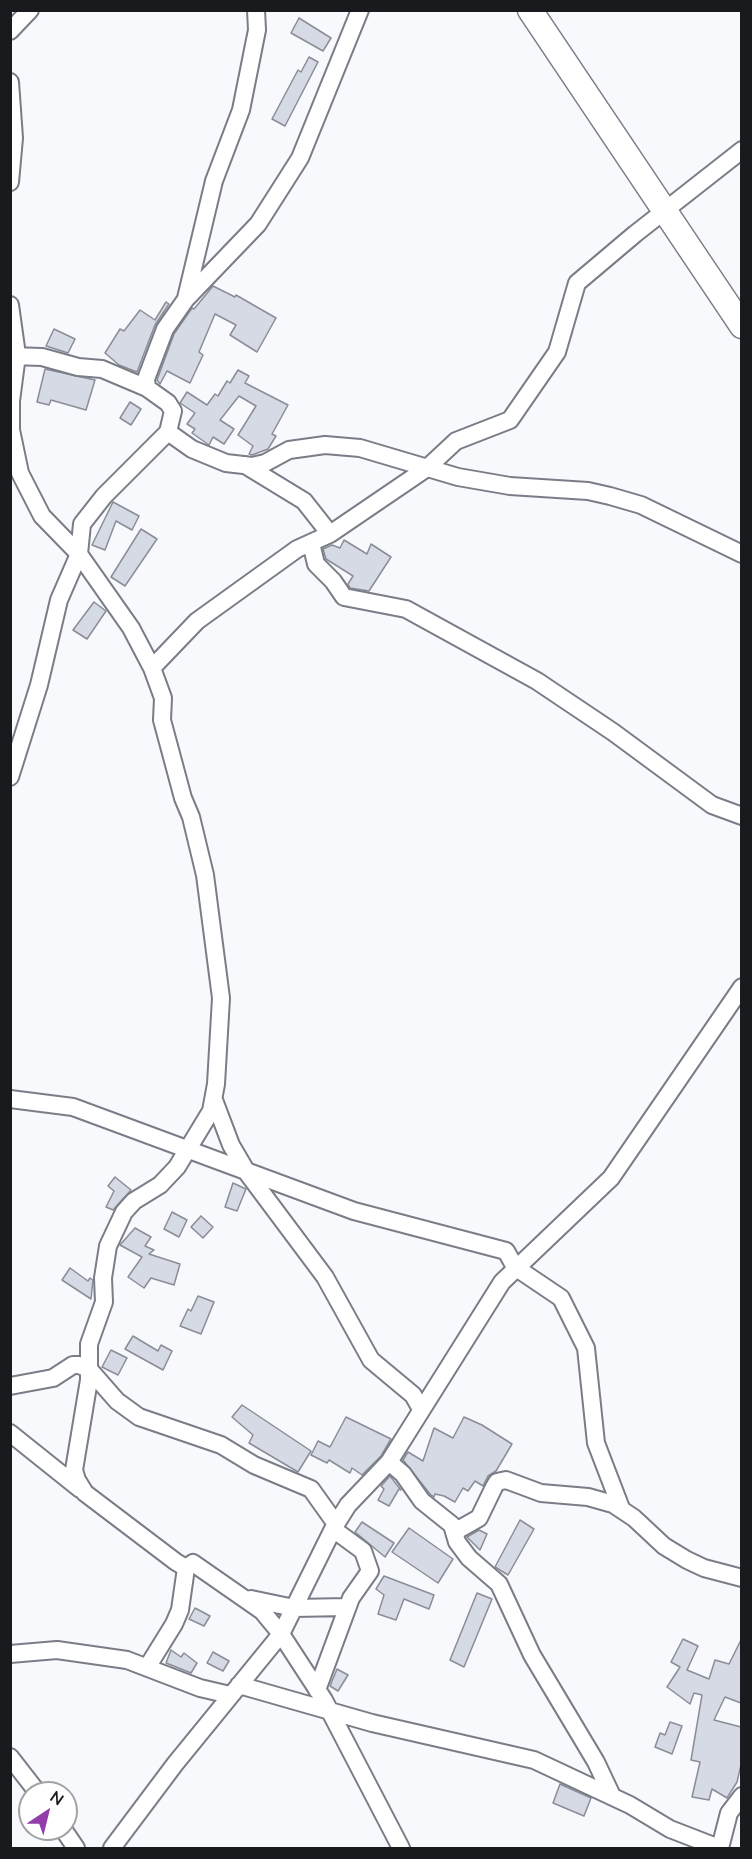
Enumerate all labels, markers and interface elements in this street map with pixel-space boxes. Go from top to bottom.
north arrow [18,1781,78,1841]
text: N [46,1786,68,1810]

